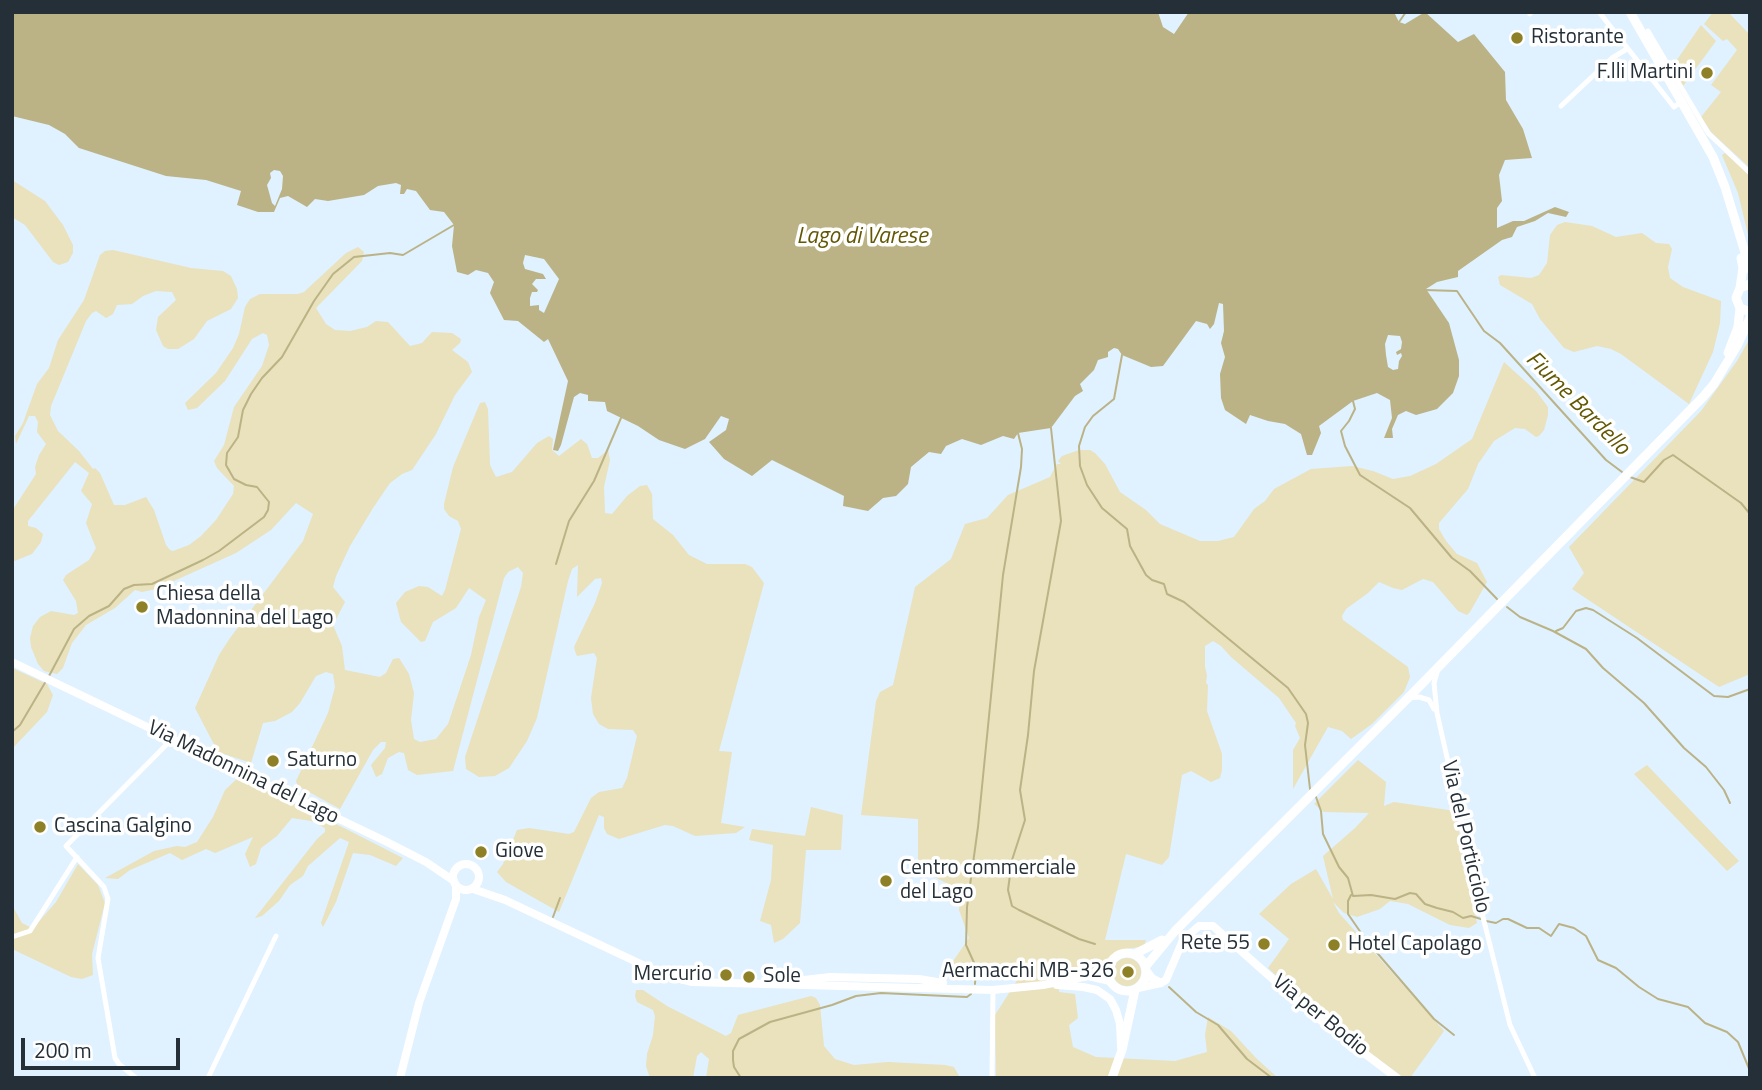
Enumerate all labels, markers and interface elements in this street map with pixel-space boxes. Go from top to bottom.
place label: Ristorante [1531,25,1624,51]
marker: Ristorante [1509,30,1525,46]
place label: F.lli Martini [1597,60,1693,86]
marker: F.lli Martini [1699,65,1715,81]
water label: Lago di Varese [796,223,928,251]
water label: Fiume Bardello [1519,346,1635,462]
place label: Chiesa della Madonnina del Lago [156,582,334,632]
marker: Chiesa della Madonnina del Lago [134,599,150,615]
street label: Via Madonnina del Lago [143,716,343,830]
place label: Saturno [287,748,357,774]
marker: Saturno [265,753,281,769]
street label: Via del Porticciolo [1435,758,1495,916]
place label: Cascina Galgino [54,814,192,840]
marker: Cascina Galgino [32,819,48,835]
place label: Giove [495,839,544,865]
marker: Giove [473,844,489,860]
place label: Centro commerciale del Lago [900,856,1076,906]
marker: Centro commerciale del Lago [878,873,894,889]
place label: Rete 55 [1181,931,1250,957]
place label: Hotel Capolago [1348,932,1482,958]
marker: Rete 55 [1256,936,1272,952]
marker: Hotel Capolago [1326,937,1342,953]
place label: Aermacchi MB-326 [942,959,1114,985]
place label: Mercurio [634,962,712,988]
place label: Sole [763,964,801,990]
marker: Aermacchi MB-326 [1120,964,1136,980]
marker: Mercurio [718,967,734,983]
marker: Sole [741,969,757,985]
street label: Via per Bodio [1267,970,1373,1062]
scale bar [24,1024,184,1068]
text: 200 m [34,1034,91,1066]

